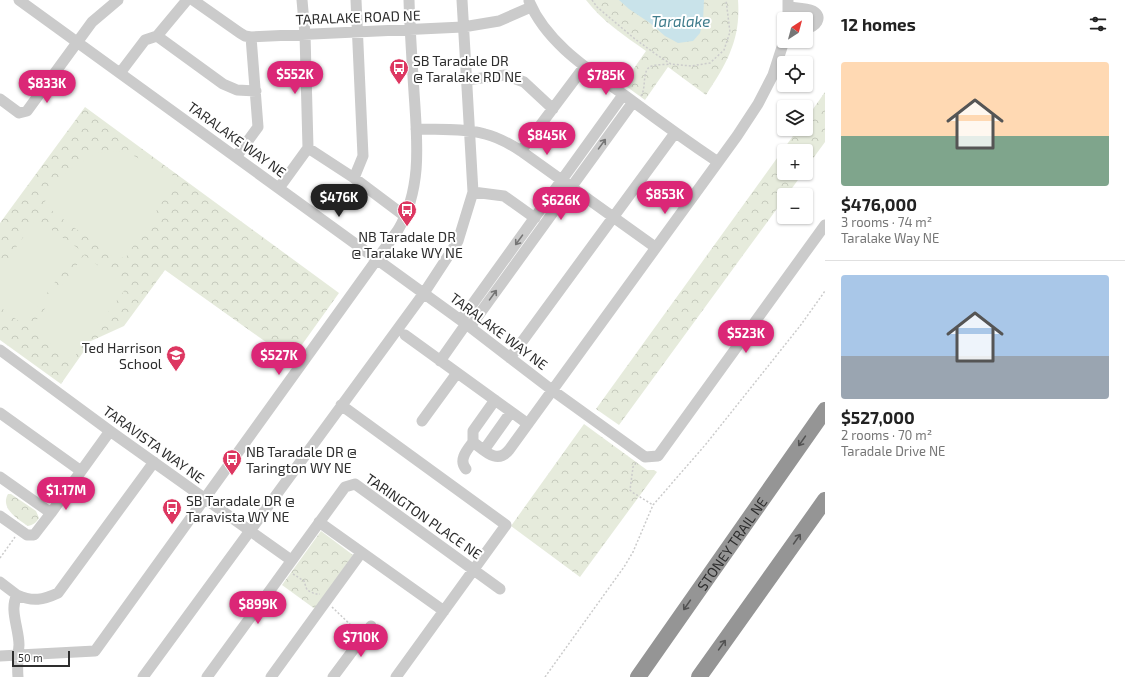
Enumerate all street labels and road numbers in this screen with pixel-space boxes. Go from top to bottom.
street label: TARALAKE ROAD NE [295,6,421,28]
street label: TARALAKE WAY NE [184,98,290,181]
street label: TARALAKE WAY NE [447,289,551,373]
street label: TARAVISTA WAY NE [100,402,208,487]
street label: TARINGTON PLACE NE [363,469,486,563]
street label: STONEY TRAIL NE [693,493,770,593]

